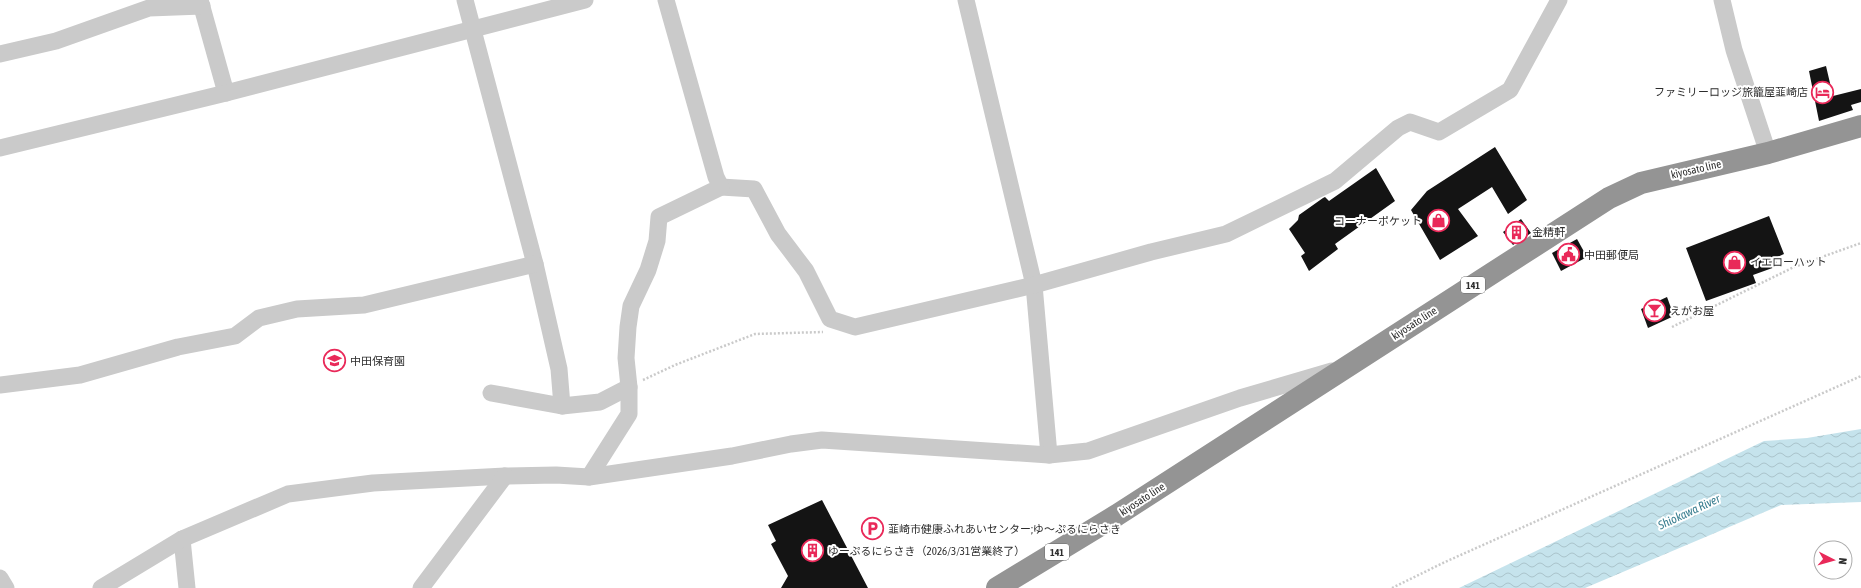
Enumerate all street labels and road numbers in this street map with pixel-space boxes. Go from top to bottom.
street label: kiyosato line [1670,157,1722,181]
road number: 141 [1461,277,1485,293]
street label: kiyosato line [1389,304,1439,342]
street label: kiyosato line [1117,480,1167,518]
road number: 141 [1045,544,1069,560]

